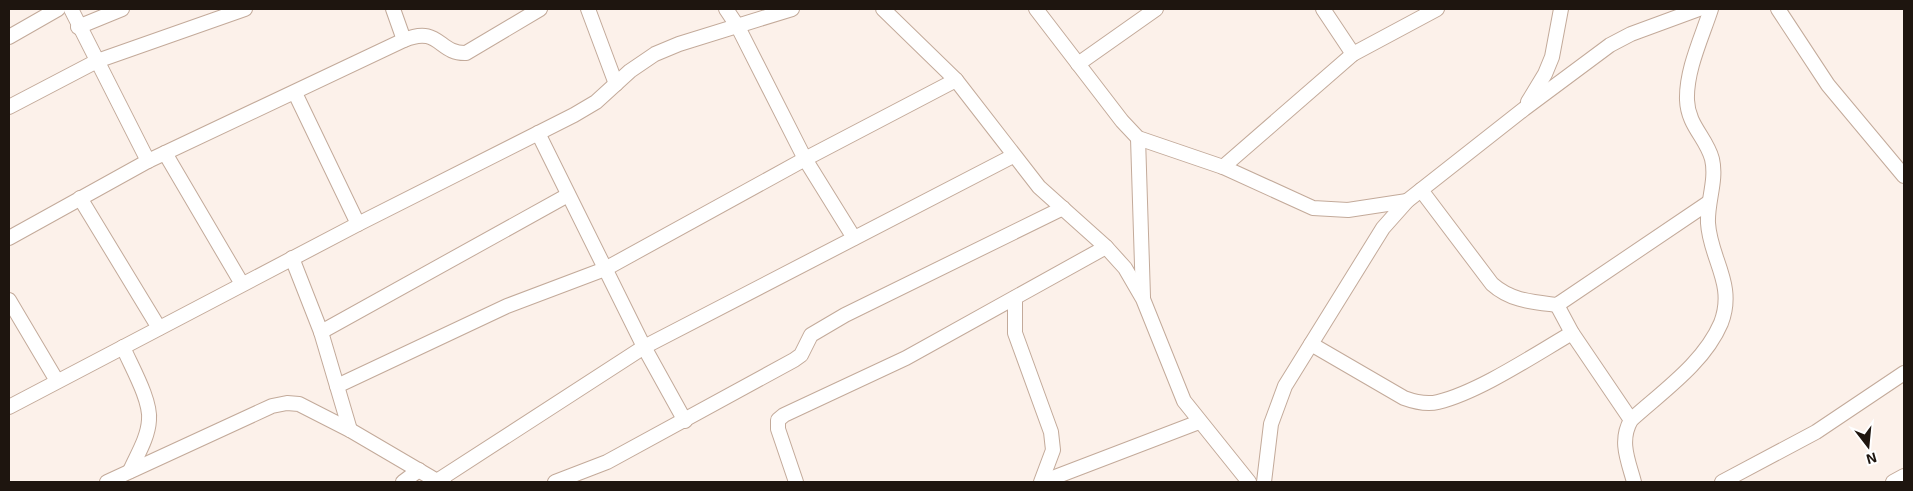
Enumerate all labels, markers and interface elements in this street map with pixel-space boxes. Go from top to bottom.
north arrow [1843,421,1893,471]
text: N [1865,449,1879,469]

